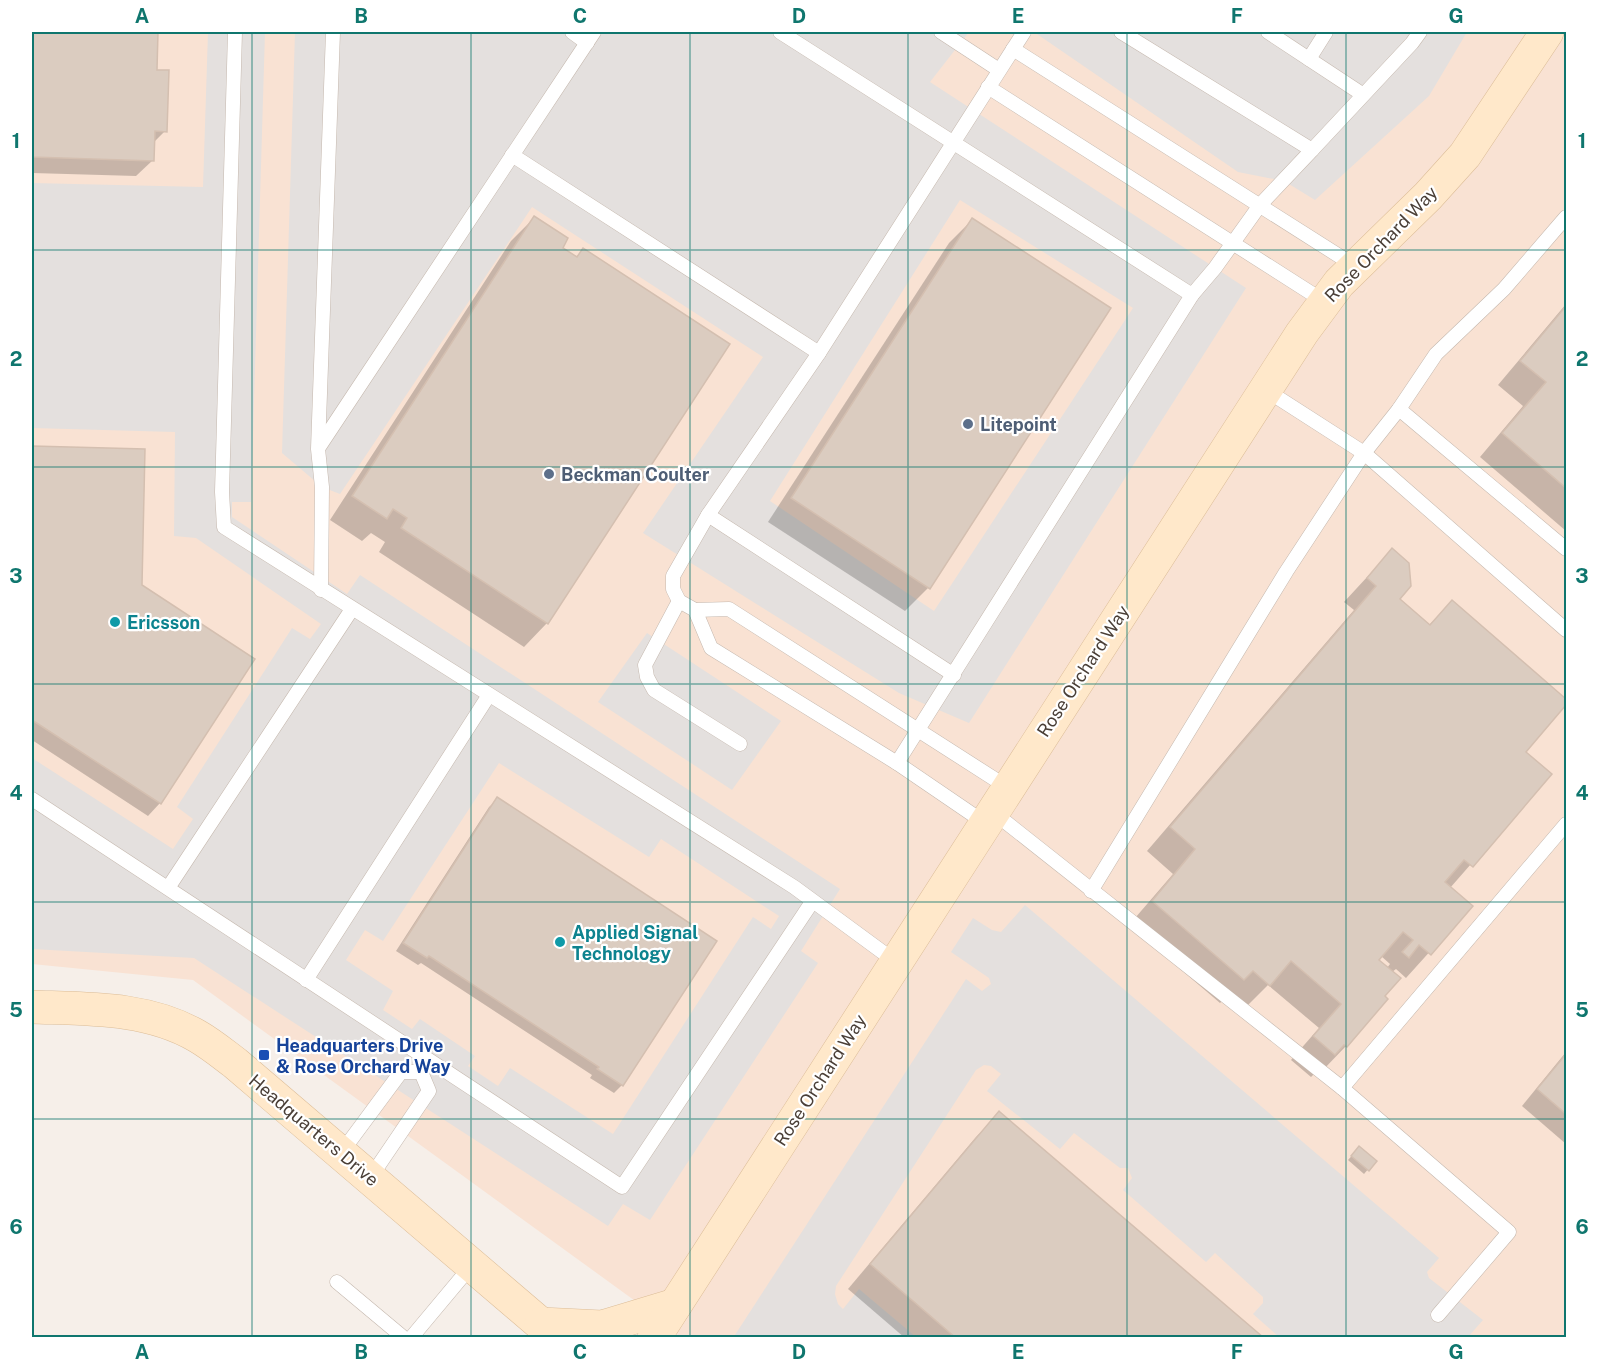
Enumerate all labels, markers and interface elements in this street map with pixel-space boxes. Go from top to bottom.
text: A [135,4,149,28]
text: B [354,4,368,28]
text: C [573,4,587,28]
text: D [792,4,806,28]
text: E [1012,4,1024,28]
text: F [1231,4,1243,28]
text: G [1448,4,1464,28]
text: 1 [12,129,20,153]
text: 1 [1578,129,1586,153]
street label: Rose Orchard Way [1320,182,1442,306]
text: 2 [10,347,22,371]
text: 2 [1576,347,1588,371]
place label: Litepoint [980,414,1057,435]
marker: Litepoint [961,417,975,431]
place label: Beckman Coulter [561,464,710,485]
marker: Beckman Coulter [542,467,556,481]
text: 3 [9,564,23,588]
text: 3 [1575,564,1589,588]
street label: Rose Orchard Way [1033,601,1134,741]
place label: Ericsson [127,612,200,633]
marker: Ericsson [108,615,122,629]
text: 4 [9,781,23,805]
text: 4 [1575,781,1589,805]
place label: Applied Signal Technology [572,922,698,964]
marker: Applied Signal Technology [553,935,567,949]
text: 5 [9,998,23,1022]
text: 5 [1575,998,1589,1022]
street label: Rose Orchard Way [770,1010,871,1150]
place label: Headquarters Drive & Rose Orchard Way [276,1035,451,1077]
marker: Headquarters Drive & Rose Orchard Way [257,1048,271,1062]
street label: Headquarters Drive [245,1070,383,1190]
text: 6 [9,1215,23,1239]
text: 6 [1575,1215,1589,1239]
text: A [135,1340,149,1364]
text: B [354,1340,368,1364]
text: C [573,1340,587,1364]
text: D [792,1340,806,1364]
text: E [1012,1340,1024,1364]
text: F [1231,1340,1243,1364]
text: G [1448,1340,1464,1364]

